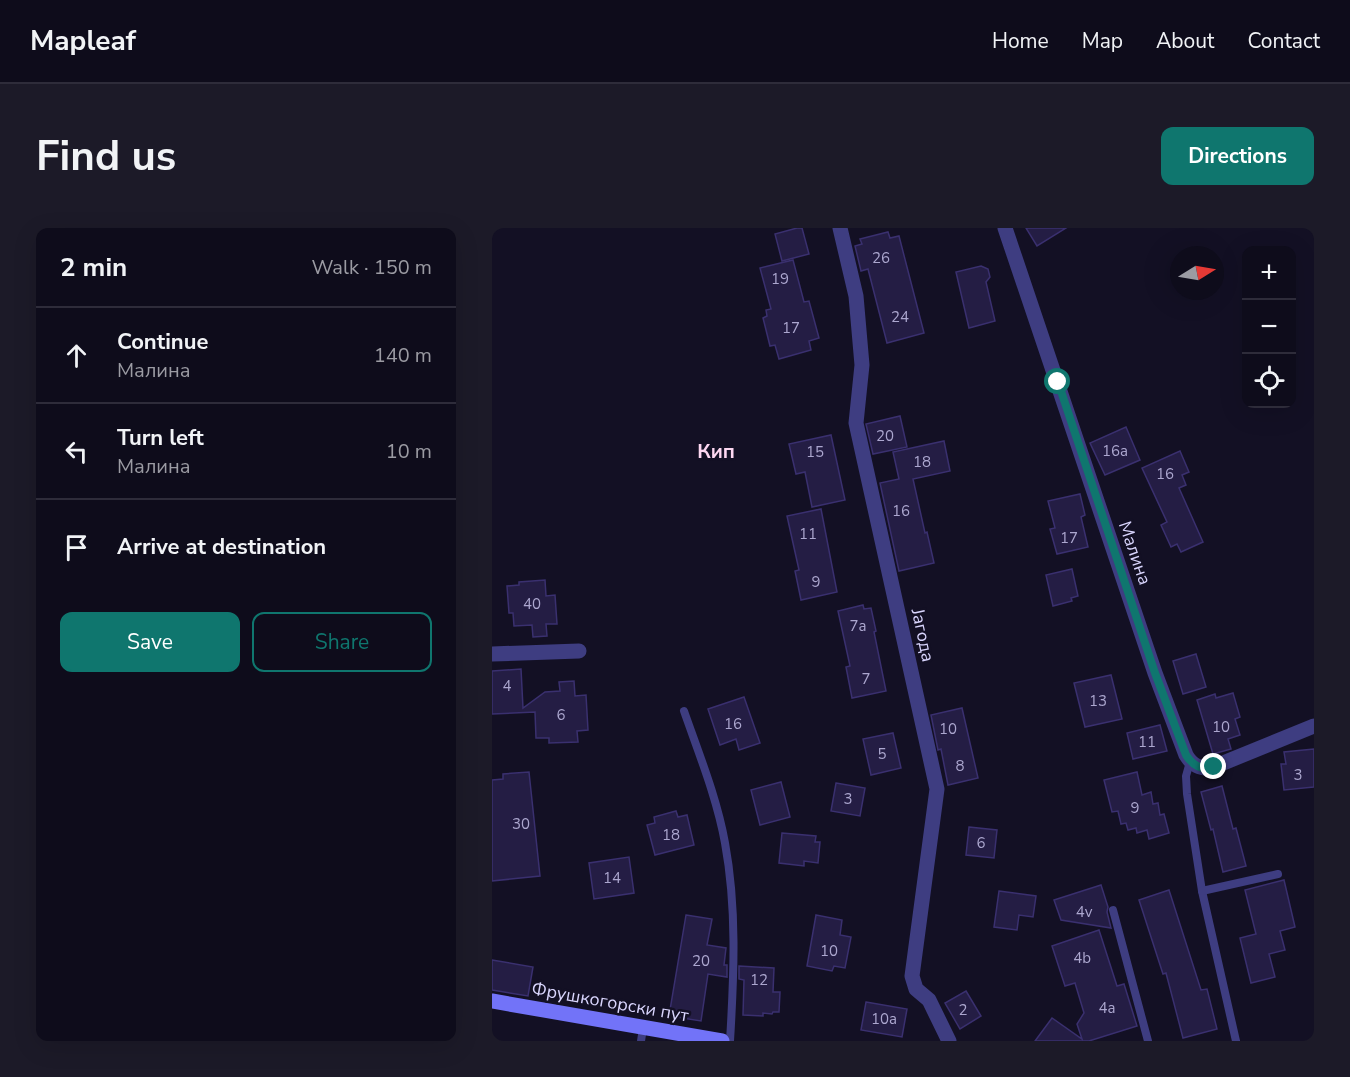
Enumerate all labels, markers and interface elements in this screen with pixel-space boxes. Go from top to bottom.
text: Mapleaf [30,22,136,60]
text: Home [992,27,1049,55]
text: Map [1082,27,1123,55]
text: About [1156,27,1214,55]
text: Contact [1247,27,1320,55]
button: Directions [1161,127,1314,185]
text: Find us [36,128,176,185]
north arrow [1170,246,1224,300]
map controls [1242,246,1296,408]
button: + [1242,246,1296,300]
house number: 26 [872,248,890,268]
text: 2 min [60,250,127,285]
text: Walk · 150 m [312,254,432,281]
house number: 19 [771,269,789,289]
button: − [1242,300,1296,354]
house number: 24 [891,307,909,327]
house number: 17 [782,318,800,338]
text: Continue [117,327,208,357]
icon: ahead [60,339,93,372]
text: 140 m [374,342,432,369]
button: locate [1242,354,1296,408]
text: Малина [117,357,191,384]
route start [1044,368,1070,394]
text: Turn left [117,423,204,453]
house number: 20 [876,426,894,446]
icon: left [60,435,93,468]
text: 10 m [386,438,432,465]
district label: Кип [697,438,735,465]
house number: 16a [1102,441,1128,461]
house number: 15 [806,442,824,462]
house number: 18 [913,452,931,472]
text: Малина [117,453,191,480]
house number: 16 [1156,464,1174,484]
house number: 16 [892,501,910,521]
street label: Малина [1113,518,1157,588]
house number: 11 [799,524,817,544]
house number: 17 [1060,528,1078,548]
icon: arrive [60,531,93,564]
text: Arrive at destination [117,532,326,562]
house number: 9 [811,572,821,592]
house number: 40 [523,594,541,614]
street label: Јагода [905,605,940,664]
button: Save [60,612,240,672]
button: Share [252,612,432,672]
house number: 7a [850,616,866,636]
house number: 7 [861,669,871,689]
house number: 4 [502,676,512,696]
house number: 13 [1089,691,1107,711]
house number: 6 [556,705,566,725]
house number: 16 [724,714,742,734]
house number: 10 [1212,717,1230,737]
house number: 10 [939,719,957,739]
house number: 11 [1138,732,1156,752]
house number: 5 [877,744,887,764]
route end [1200,753,1226,779]
house number: 8 [955,756,965,776]
house number: 3 [1293,765,1303,785]
house number: 3 [843,789,853,809]
house number: 9 [1130,798,1140,818]
house number: 30 [512,814,530,834]
house number: 18 [662,825,680,845]
house number: 6 [976,833,986,853]
house number: 14 [603,868,621,888]
house number: 4v [1076,902,1093,922]
house number: 10 [820,941,838,961]
house number: 4b [1073,948,1091,968]
house number: 20 [692,951,710,971]
house number: 12 [750,970,768,990]
street label: Фрушкогорски пут [530,976,690,1028]
house number: 4a [1099,998,1115,1018]
house number: 2 [958,1000,968,1020]
house number: 10a [871,1009,897,1029]

